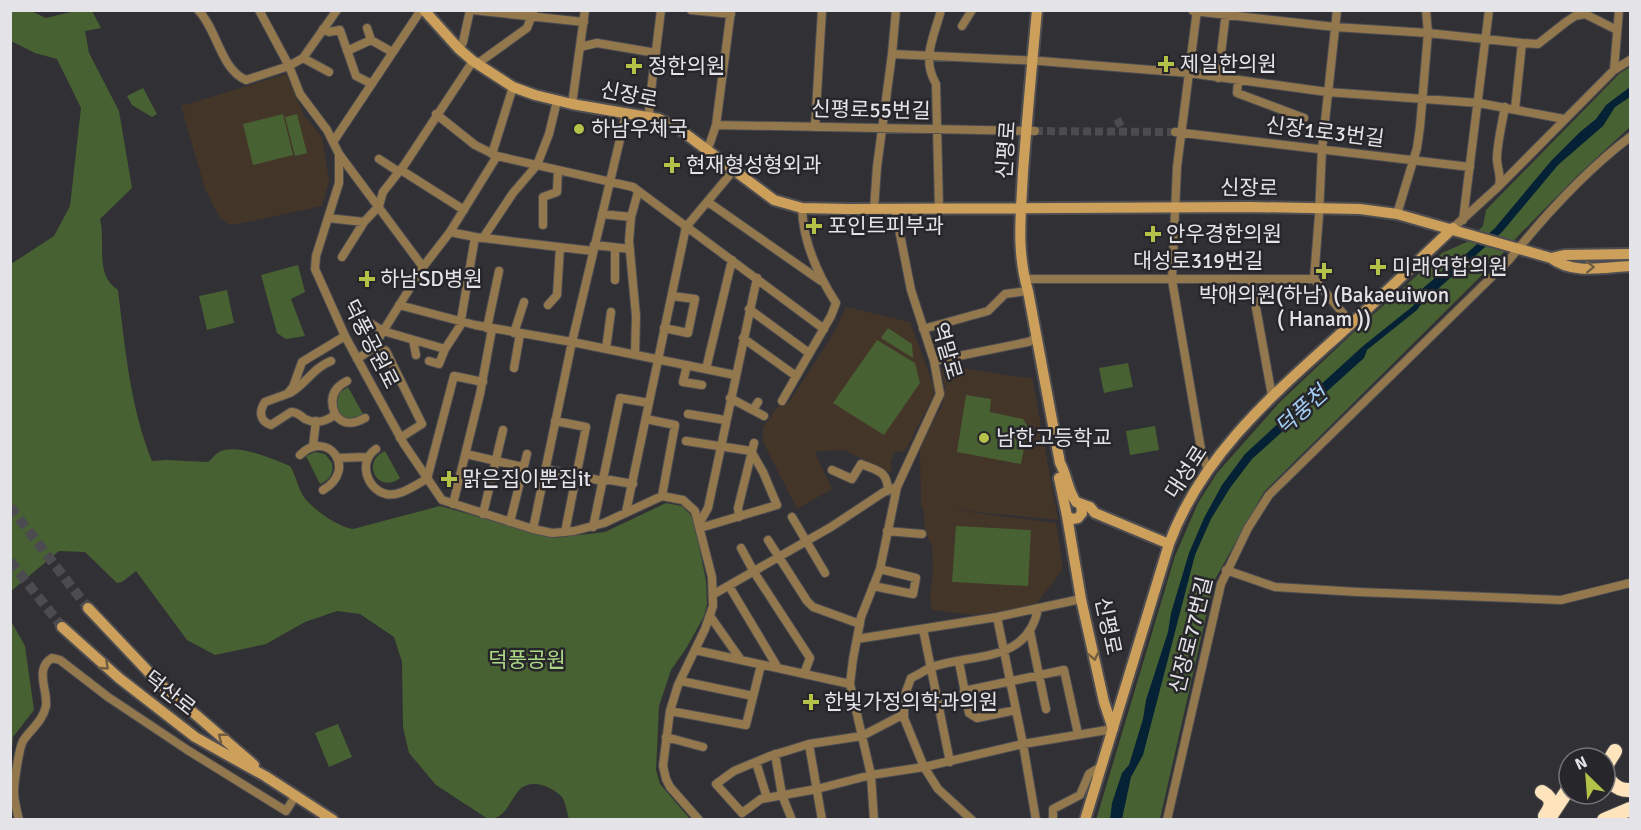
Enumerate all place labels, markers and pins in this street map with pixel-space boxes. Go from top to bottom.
place label: 제일한의원 [1180,51,1277,77]
place label: 정한의원 [648,53,725,79]
marker: 제일한의원 [1157,55,1175,73]
marker: 정한의원 [625,57,643,75]
place label: 하남우체국 [591,116,688,142]
marker: 하남우체국 [572,122,586,136]
place label: 현재형성형외과 [686,152,821,178]
marker: 현재형성형외과 [663,156,681,174]
place label: 포인트피부과 [828,213,944,239]
marker: 포인트피부과 [805,217,823,235]
place label: 안우경한의원 [1166,221,1282,247]
marker: 안우경한의원 [1144,225,1162,243]
place label: 미래연합의원 [1392,254,1508,280]
marker: 미래연합의원 [1369,258,1387,276]
marker: 박애의원(하남) (Bakaeuiwon ( Hanam )) [1315,262,1333,280]
place label: 하남SD병원 [380,266,483,292]
marker: 하남SD병원 [358,270,376,288]
place label: 박애의원(하남) (Bakaeuiwon ( Hanam )) [1199,282,1449,332]
place label: 남한고등학교 [996,425,1112,451]
marker: 남한고등학교 [977,431,991,445]
place label: 맑은집이뿐집it [462,466,591,492]
marker: 맑은집이뿐집it [440,470,458,488]
place label: 한빛가정의학과의원 [824,689,998,715]
marker: 한빛가정의학과의원 [802,693,820,711]

